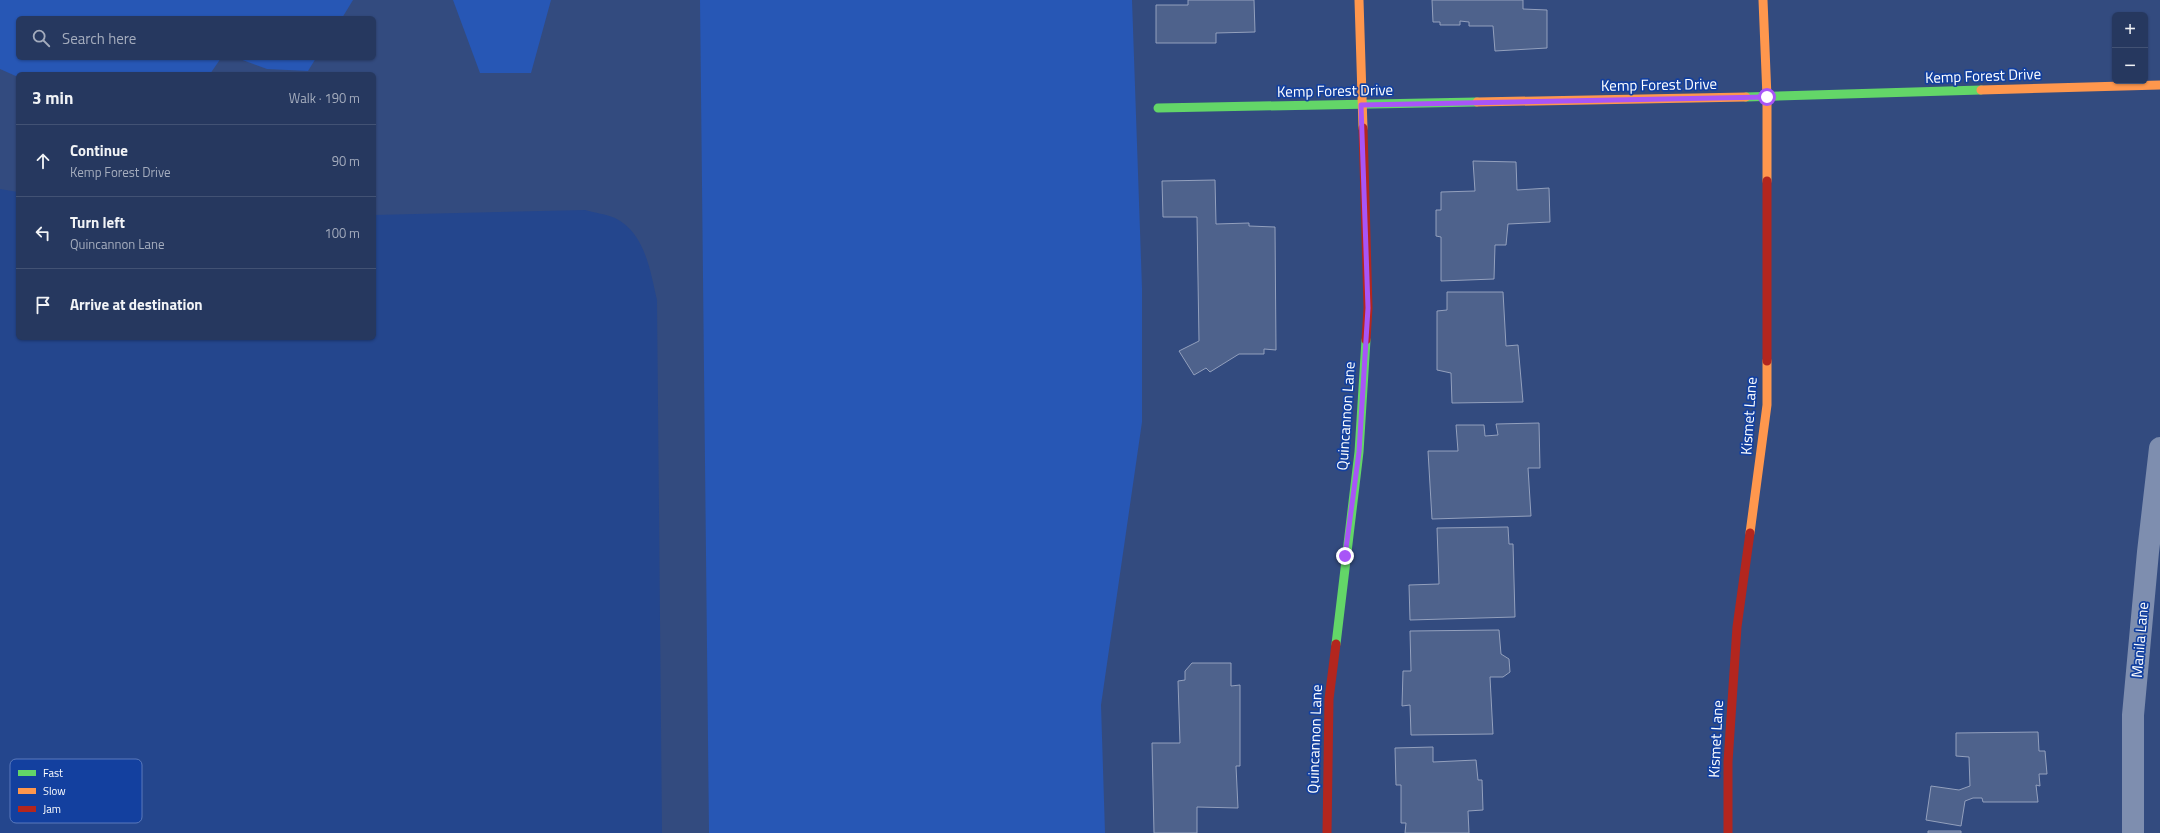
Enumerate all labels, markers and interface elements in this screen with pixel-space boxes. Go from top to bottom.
map controls [2112,12,2148,84]
button: + [2112,12,2148,48]
search box [16,16,376,60]
icon: search [30,27,52,49]
text: Search here [62,27,136,50]
button: − [2112,48,2148,84]
street label: Kemp Forest Drive [1925,62,2041,89]
street label: Kemp Forest Drive [1601,72,1717,97]
street label: Kemp Forest Drive [1277,78,1393,103]
text: 3 min [32,85,73,111]
text: Walk · 190 m [289,88,360,108]
route start [1758,88,1776,106]
text: Continue [70,139,128,162]
icon: ahead [32,150,54,172]
text: 90 m [332,151,360,171]
text: Kemp Forest Drive [70,162,171,182]
text: Turn left [70,211,125,234]
icon: left [32,222,54,244]
text: 100 m [324,223,360,243]
text: Quincannon Lane [70,234,164,254]
text: Arrive at destination [70,293,203,316]
icon: arrive [32,294,54,316]
street label: Quincannon Lane [1330,361,1361,471]
street label: Kismet Lane [1734,376,1763,456]
route end [1336,547,1354,565]
street label: Manila Lane [2125,601,2154,679]
street label: Quincannon Lane [1301,684,1328,794]
street label: Kismet Lane [1702,700,1729,778]
legend [10,759,142,823]
text: Fast [43,765,63,781]
text: Slow [43,783,66,799]
text: Jam [43,801,61,817]

